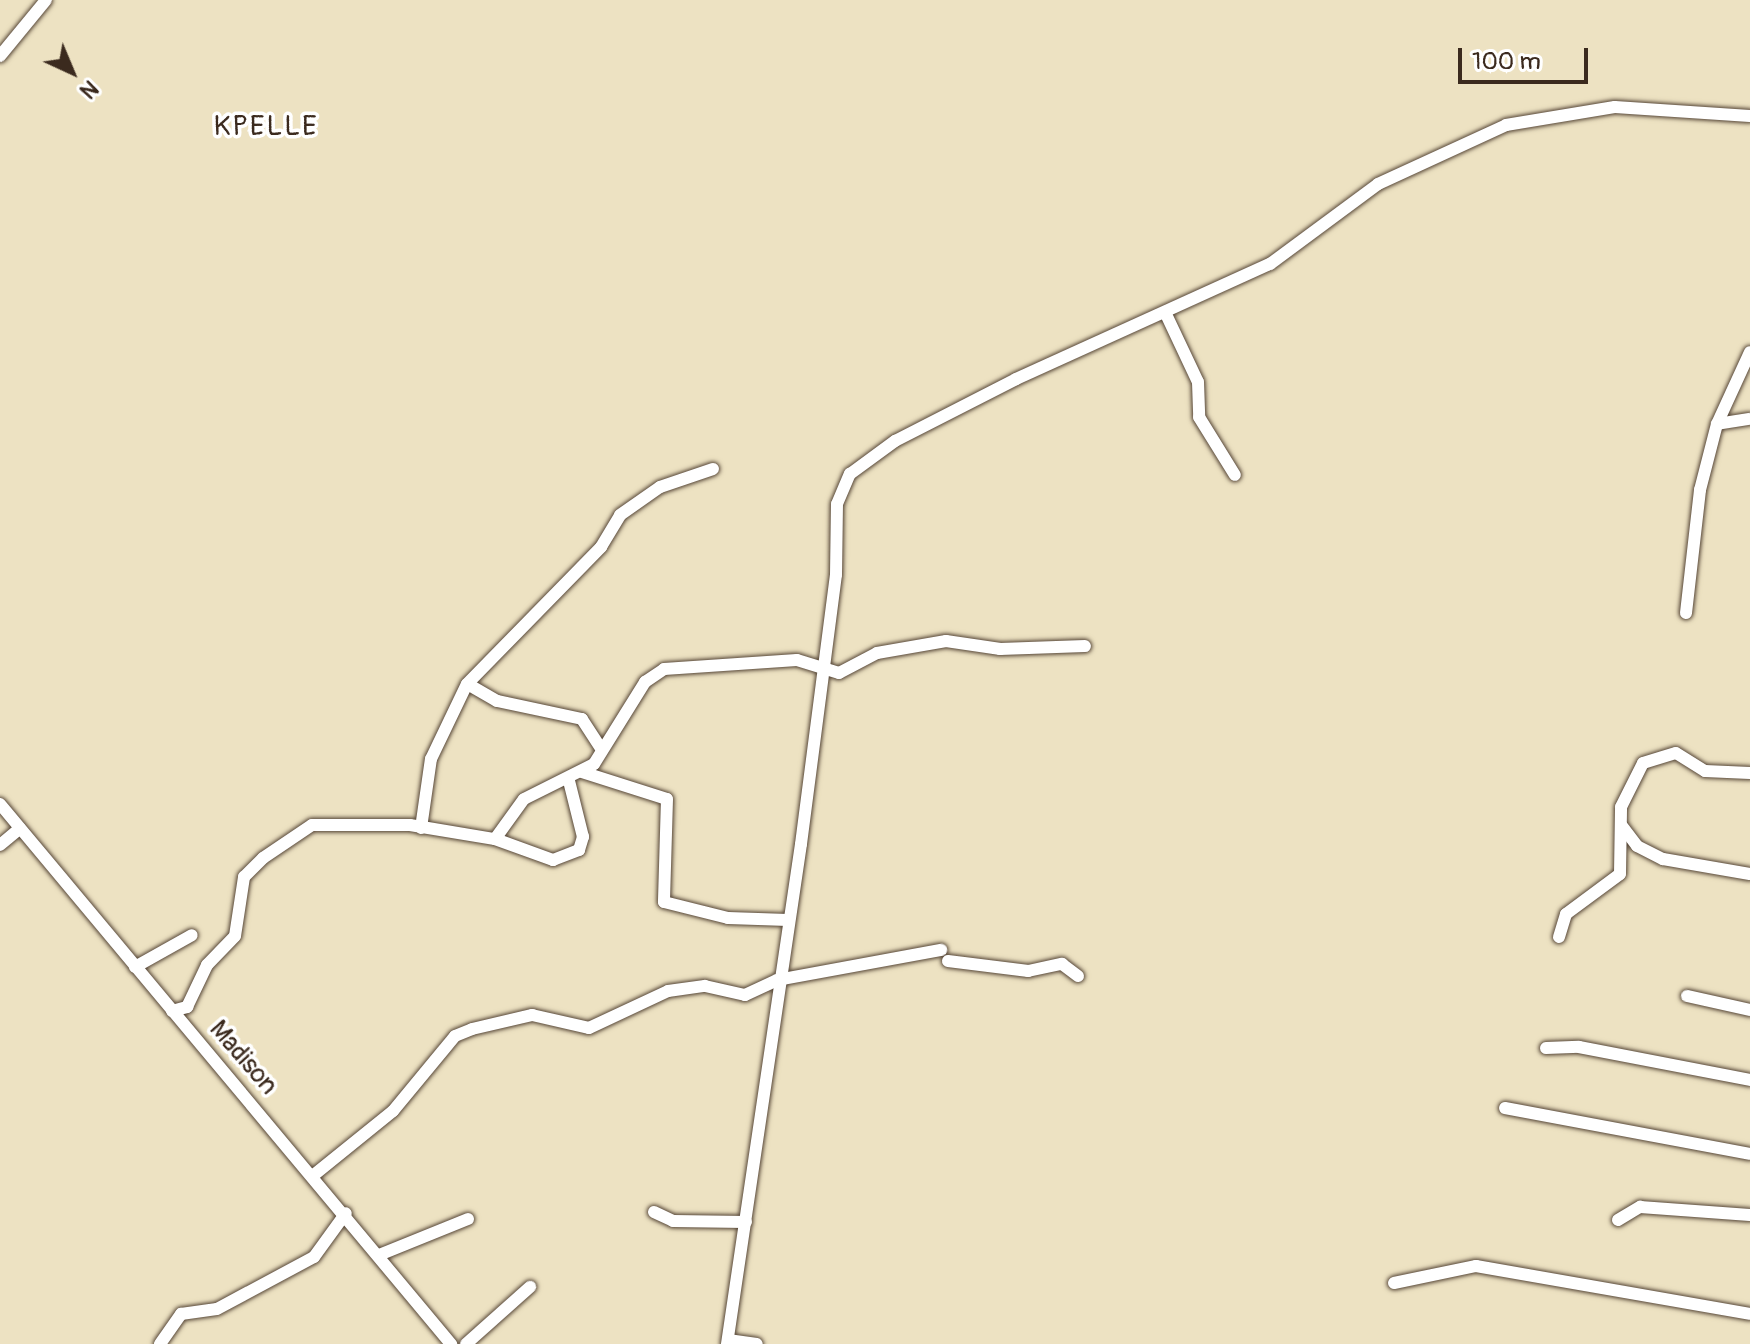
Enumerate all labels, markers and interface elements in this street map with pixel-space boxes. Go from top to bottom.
north arrow [32,32,112,112]
scale bar [1462,32,1592,82]
text: 100 m [1472,47,1541,76]
text: N [74,74,104,105]
district label: KPELLE [213,110,319,144]
street label: Madison [202,1014,284,1102]

